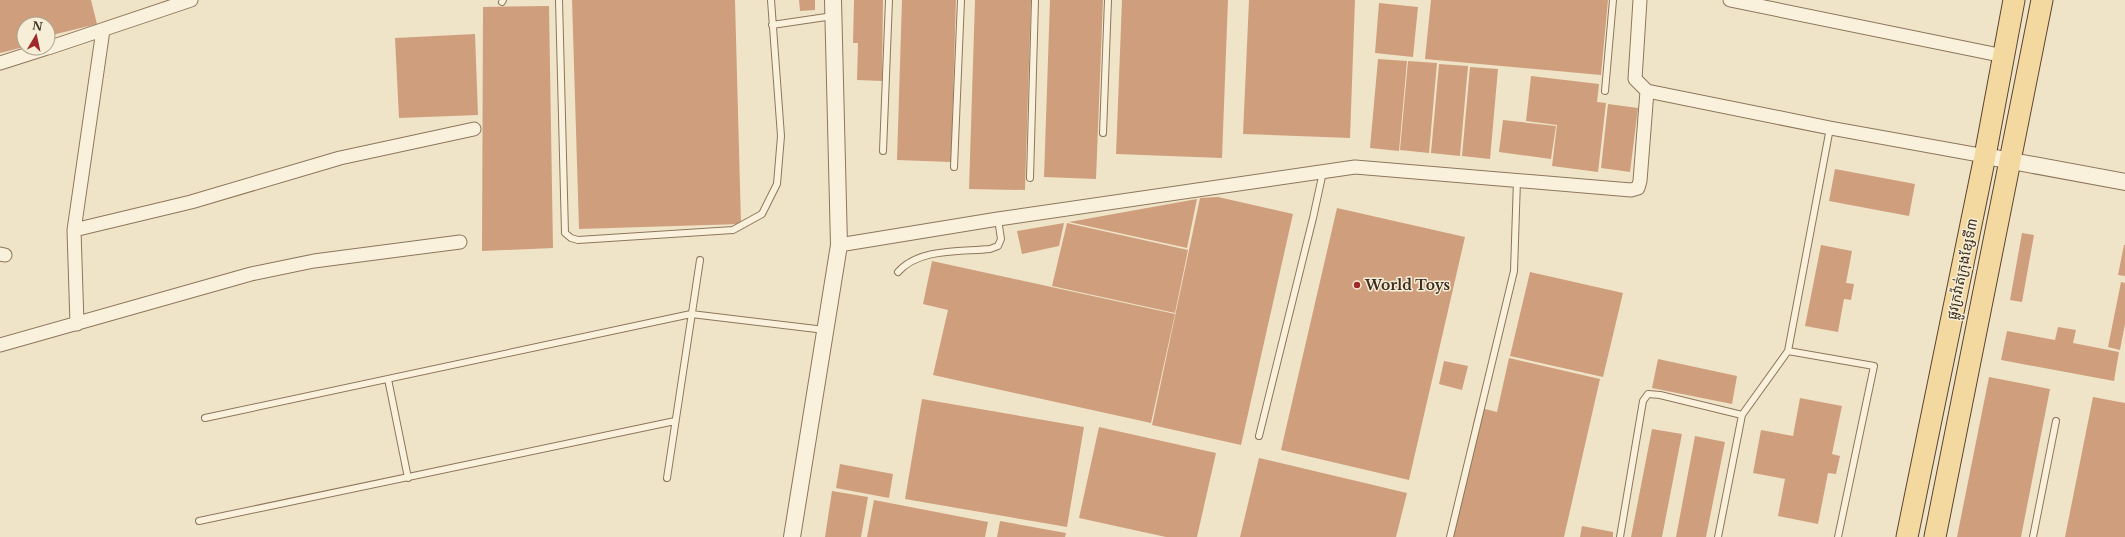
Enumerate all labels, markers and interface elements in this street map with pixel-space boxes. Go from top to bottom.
north arrow [16,16,56,56]
text: N [31,18,44,34]
street label: ផ្លូវក្រវ៉ាត់ក្រុងខ្សែទី៣ [1942,217,1985,322]
place label: World Toys [1364,276,1450,294]
marker: World Toys [1352,280,1362,290]

